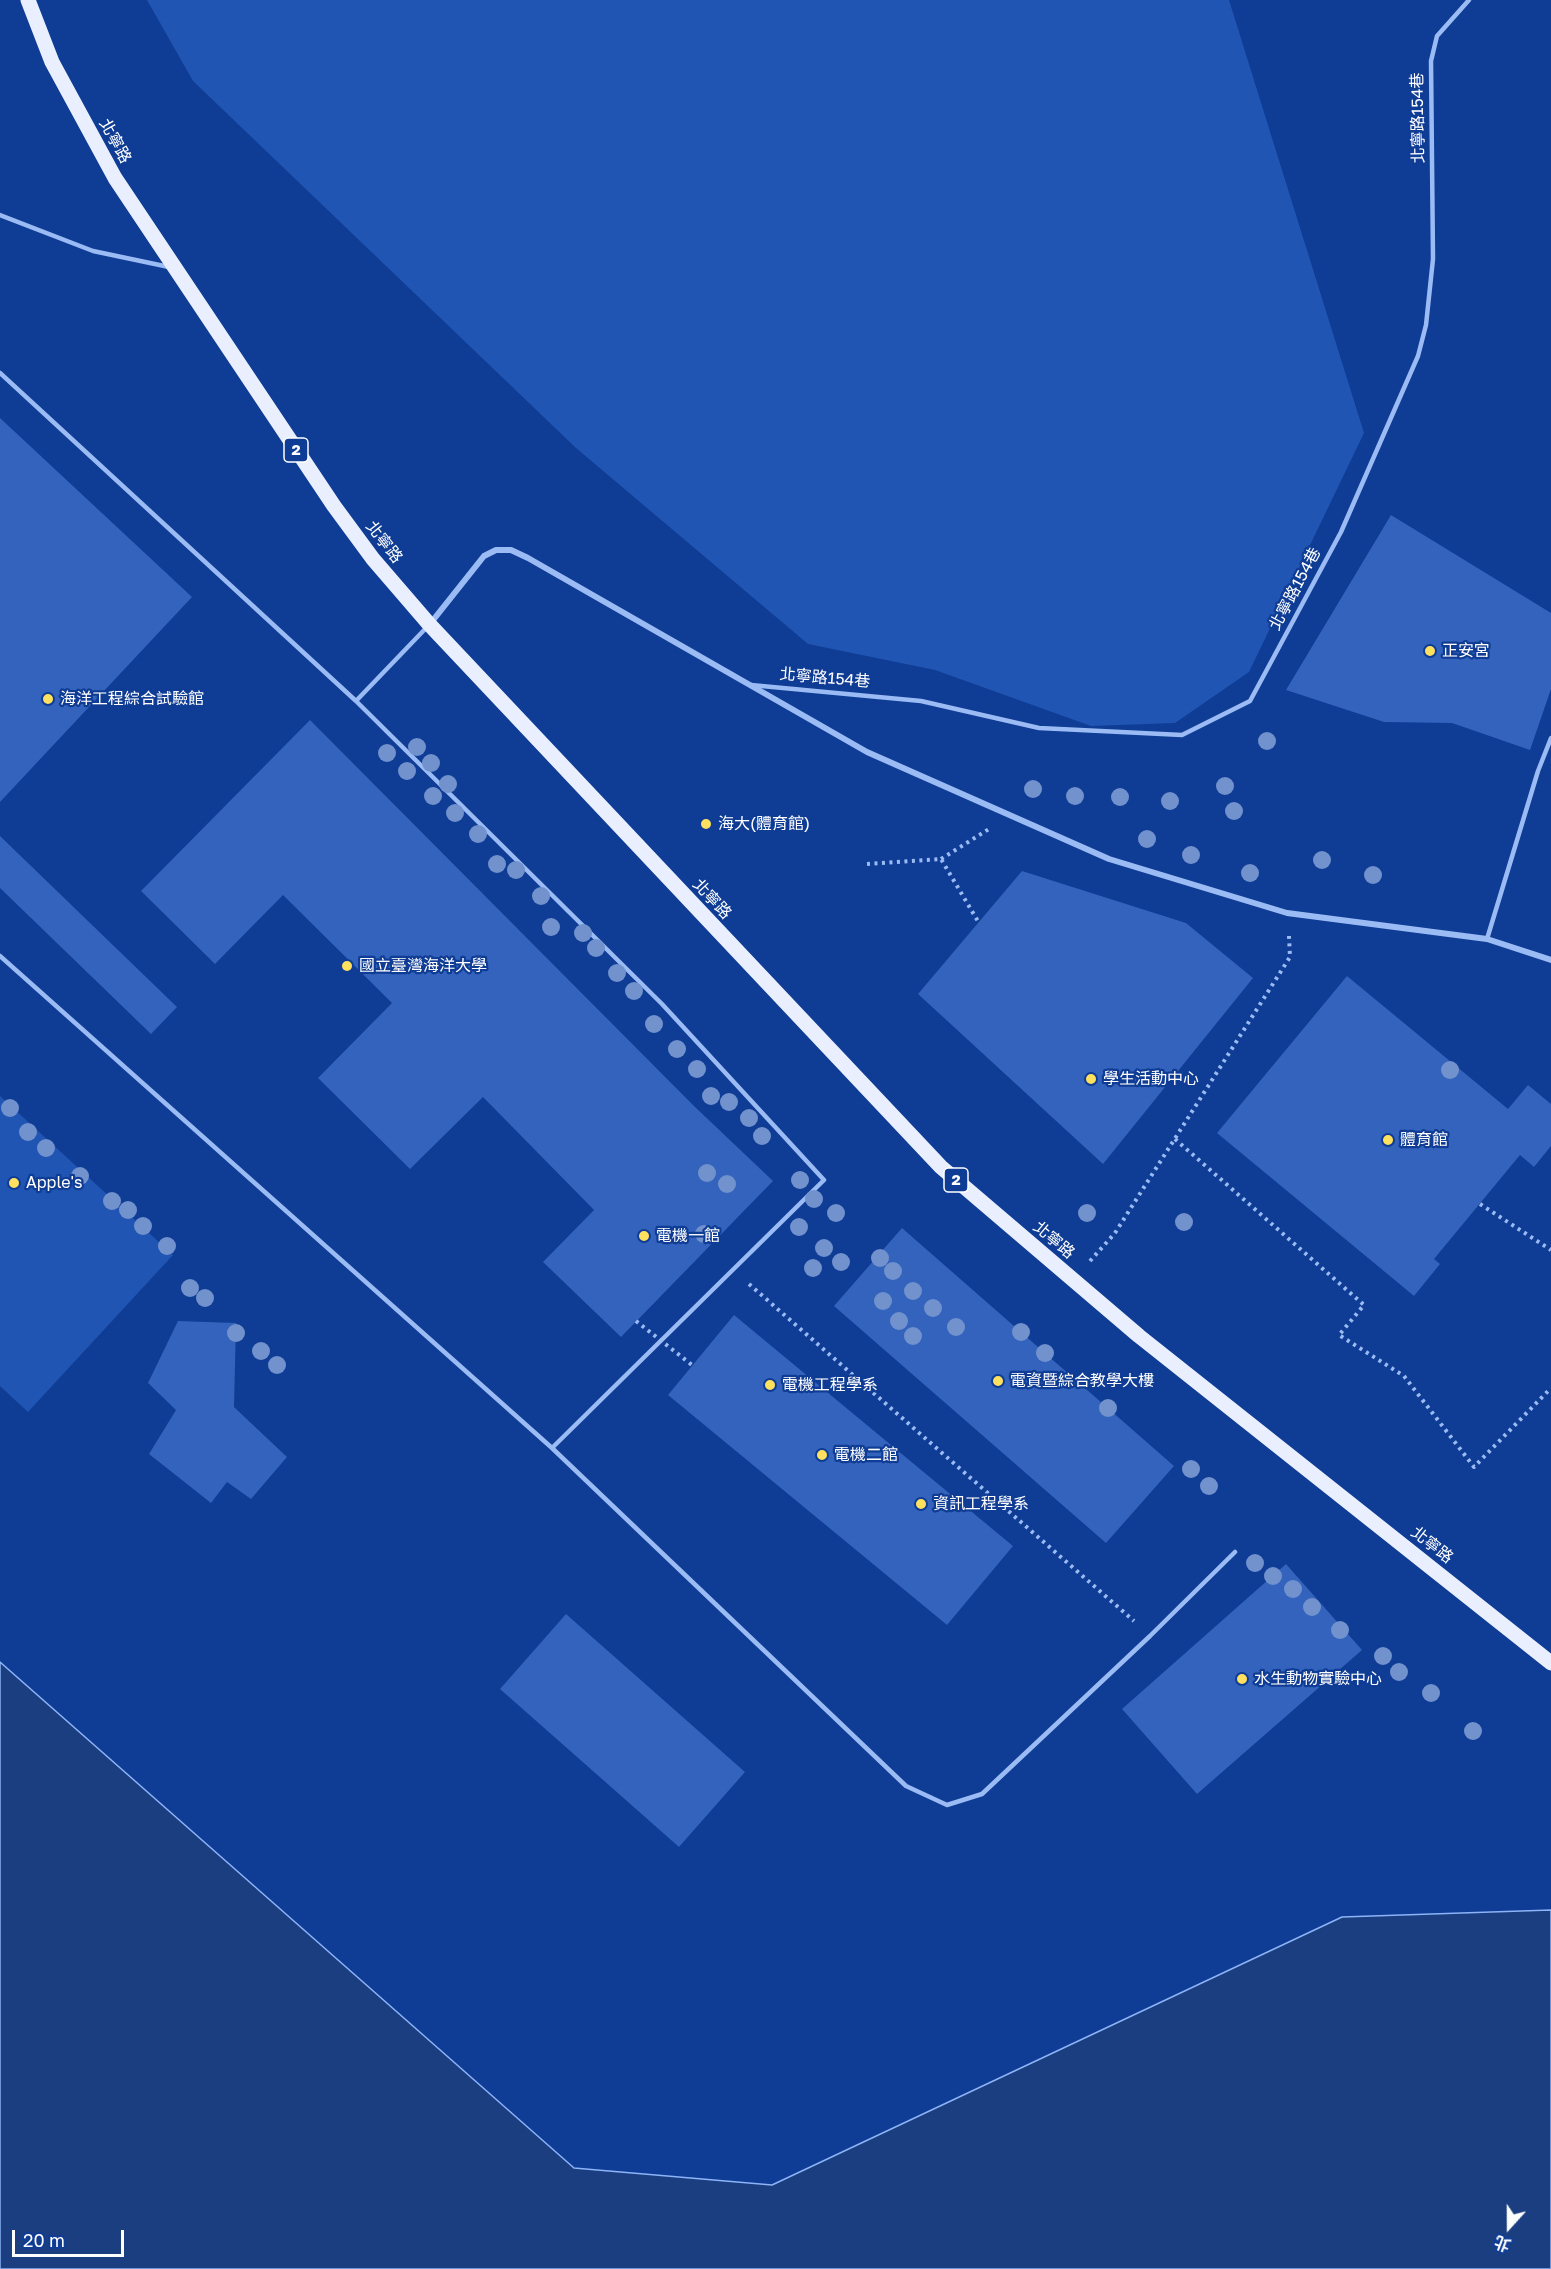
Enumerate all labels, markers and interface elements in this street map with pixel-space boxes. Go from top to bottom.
street label: 北寧路154巷 [1408,72,1428,164]
street label: 北寧路 [95,115,135,167]
road number: 2 [284,438,308,462]
street label: 北寧路 [362,517,406,567]
street label: 北寧路154巷 [1265,544,1325,634]
place label: 正安宮 [1442,641,1490,661]
marker: 正安宮 [1423,644,1437,658]
street label: 北寧路154巷 [779,664,871,692]
place label: 海洋工程綜合試驗館 [60,689,204,709]
marker: 海洋工程綜合試驗館 [41,692,55,706]
place label: 海大(體育館) [718,814,810,834]
marker: 海大(體育館) [699,817,713,831]
street label: 北寧路 [689,875,735,923]
place label: 國立臺灣海洋大學 [359,956,487,976]
marker: 國立臺灣海洋大學 [340,959,354,973]
place label: 學生活動中心 [1103,1069,1199,1089]
marker: 學生活動中心 [1084,1072,1098,1086]
place label: 體育館 [1400,1130,1448,1150]
marker: 體育館 [1381,1133,1395,1147]
road number: 2 [944,1168,968,1192]
place label: Apple's [26,1173,82,1193]
marker: Apple's [7,1176,21,1190]
street label: 北寧路 [1029,1217,1079,1263]
place label: 電機一館 [656,1226,720,1246]
marker: 電機一館 [637,1229,651,1243]
place label: 電資暨綜合教學大樓 [1010,1371,1154,1391]
marker: 電資暨綜合教學大樓 [991,1374,1005,1388]
place label: 電機工程學系 [782,1375,878,1395]
marker: 電機工程學系 [763,1378,777,1392]
place label: 電機二館 [834,1445,898,1465]
marker: 電機二館 [815,1448,829,1462]
place label: 資訊工程學系 [933,1494,1029,1514]
marker: 資訊工程學系 [914,1497,928,1511]
street label: 北寧路 [1407,1523,1457,1567]
place label: 水生動物實驗中心 [1254,1669,1382,1689]
marker: 水生動物實驗中心 [1235,1672,1249,1686]
north arrow [1479,2197,1539,2257]
scale bar [15,2218,128,2256]
text: 20 m [23,2229,65,2251]
text: 北 [1491,2232,1514,2256]

